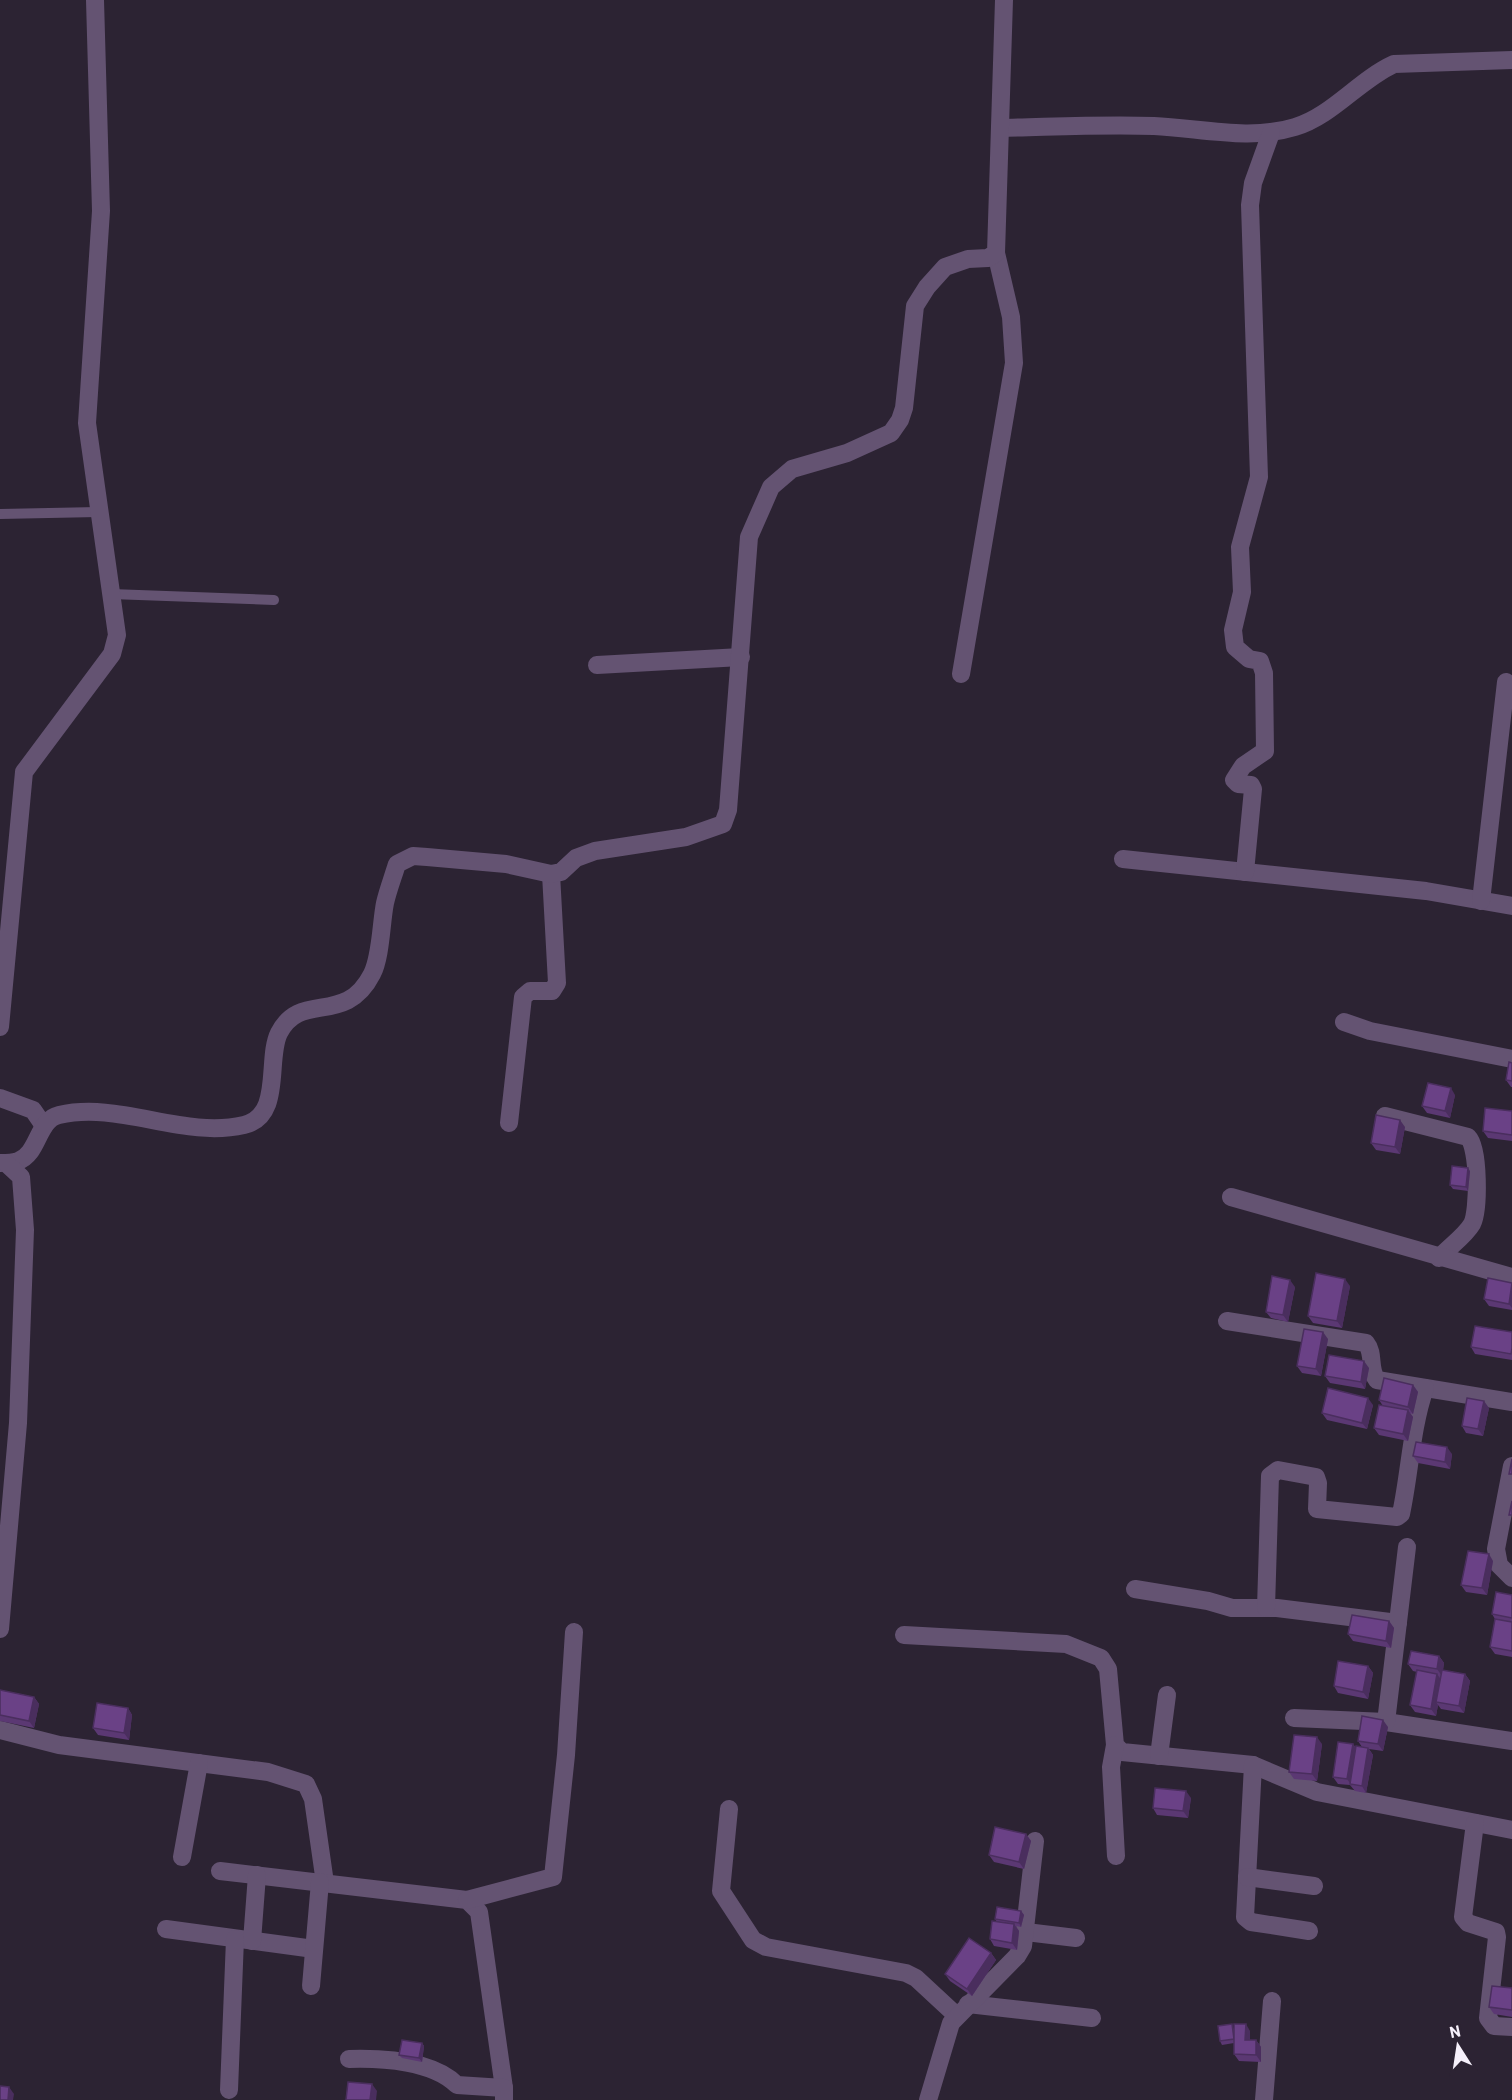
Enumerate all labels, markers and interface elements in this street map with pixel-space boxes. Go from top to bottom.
north arrow [1428,2016,1488,2076]
text: N [1448,2020,1462,2041]

